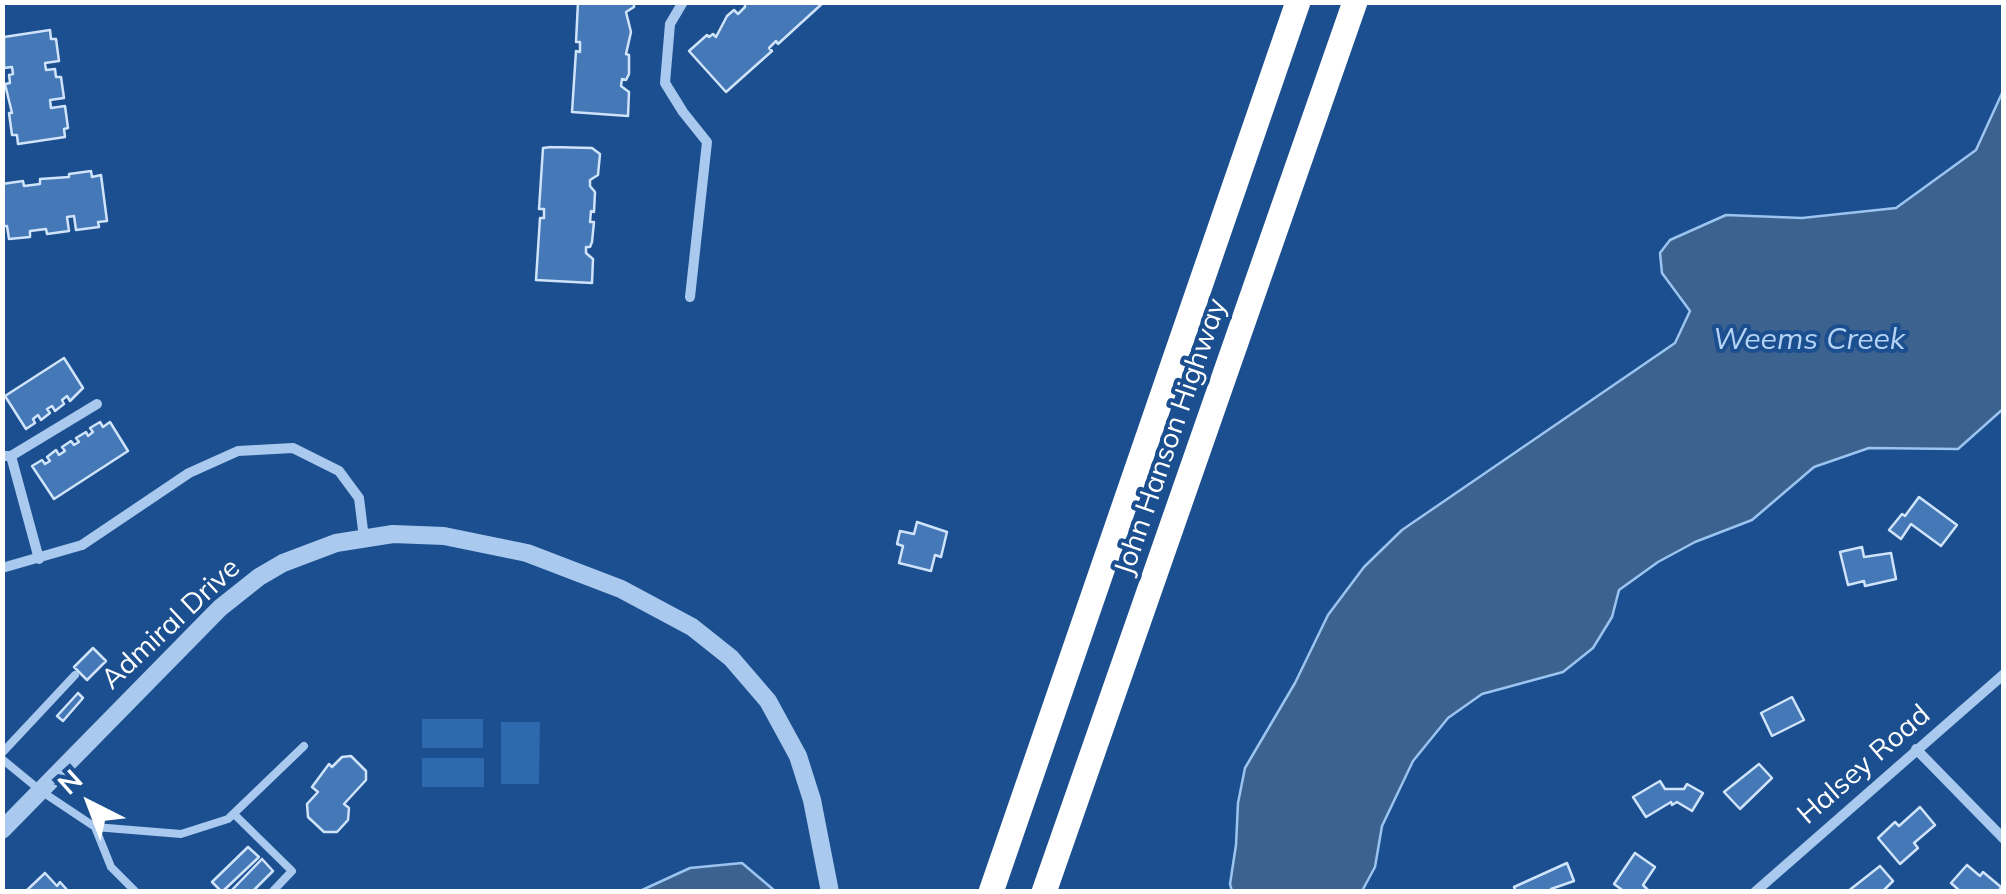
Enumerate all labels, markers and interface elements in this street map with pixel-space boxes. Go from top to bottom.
street label: John Hanson Highway [1108,294,1234,580]
water label: Weems Creek [1713,322,1905,358]
street label: Admiral Drive [95,551,247,697]
street label: Halsey Road [1791,698,1937,832]
north arrow [40,754,140,854]
text: N [50,761,89,801]

